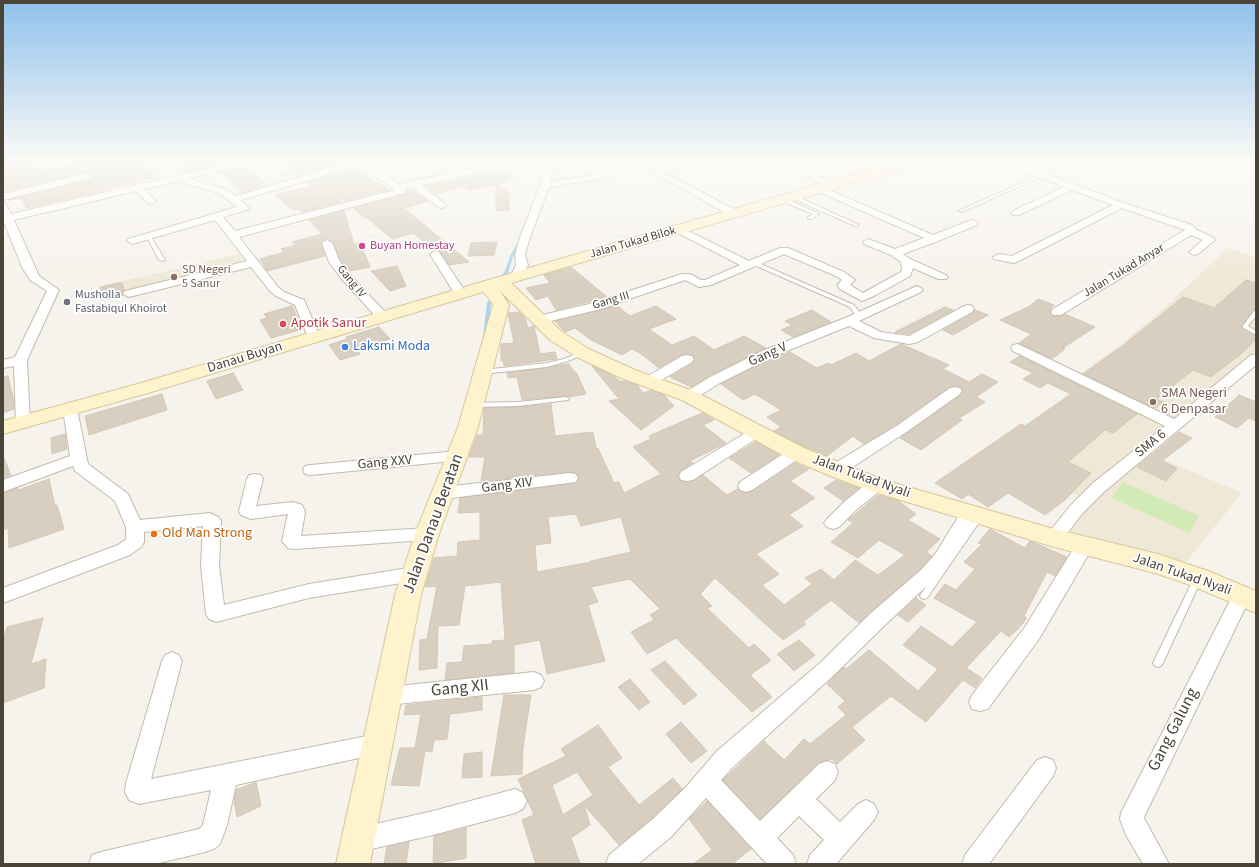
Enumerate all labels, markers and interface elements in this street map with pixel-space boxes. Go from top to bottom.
street label: Jalan Tukad Bilok [588,224,678,262]
place label: Buyan Homestay [370,239,454,253]
marker: Buyan Homestay [357,241,367,251]
street label: Jalan Tukad Anyar [1081,241,1167,301]
place label: SD Negeri 5 Sanur [182,263,231,291]
street label: Gang IV [334,263,368,301]
marker: SD Negeri 5 Sanur [169,272,179,282]
place label: Musholla Fastabiqul Khoirot [75,288,167,316]
street label: Gang III [591,289,631,313]
marker: Musholla Fastabiqul Khoirot [62,297,72,307]
place label: Apotik Sanur [291,316,366,332]
marker: Apotik Sanur [278,319,288,329]
street label: Danau Buyan [205,339,285,377]
place label: Laksmi Moda [353,339,430,355]
street label: Gang V [746,339,790,371]
marker: Laksmi Moda [340,342,350,352]
place label: SMA Negeri 6 Denpasar [1161,386,1227,418]
marker: SMA Negeri 6 Denpasar [1148,397,1158,407]
street label: SMA 6 [1132,426,1170,462]
street label: Jalan Danau Beratan [399,451,469,597]
street label: Jalan Tukad Nyali [810,451,912,503]
street label: Gang XXV [357,452,413,474]
street label: Gang XIV [481,475,533,497]
place label: Old Man Strong [162,526,252,542]
marker: Old Man Strong [149,529,159,539]
street label: Jalan Tukad Nyali [1131,550,1233,600]
street label: Gang XII [430,676,490,702]
street label: Gang Galung [1144,685,1204,775]

